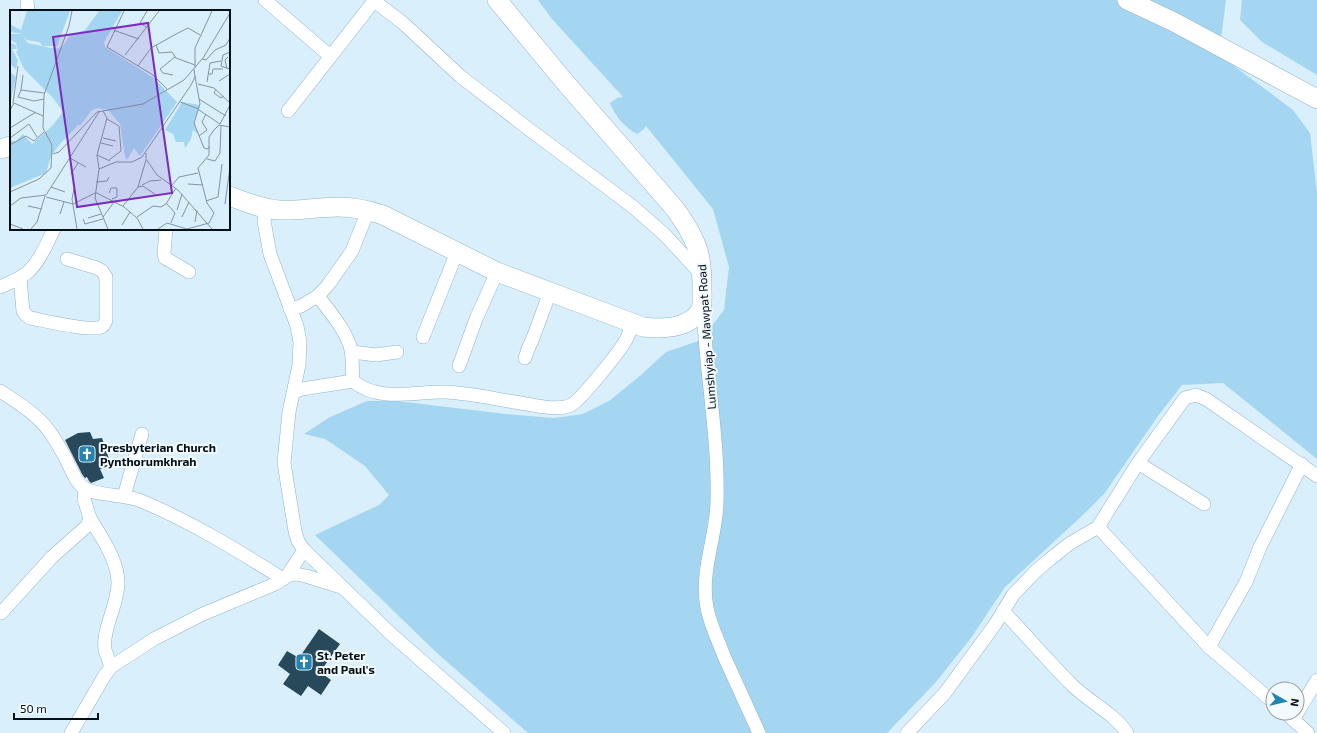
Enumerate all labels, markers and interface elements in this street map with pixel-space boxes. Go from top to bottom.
inset map [10,10,230,230]
street label: Lumshyiap - Mawpat Road [694,264,718,410]
place label: Presbyterian Church Pynthorumkhrah [100,440,216,469]
church icon: Presbyterian Church Pynthorumkhrah [77,444,97,464]
place label: St. Peter and Paul's [317,648,375,676]
church icon: St. Peter and Paul's [294,652,314,672]
north arrow [1265,681,1305,721]
scale bar [14,695,98,721]
text: N [1288,698,1302,707]
text: 50 m [20,701,47,715]

